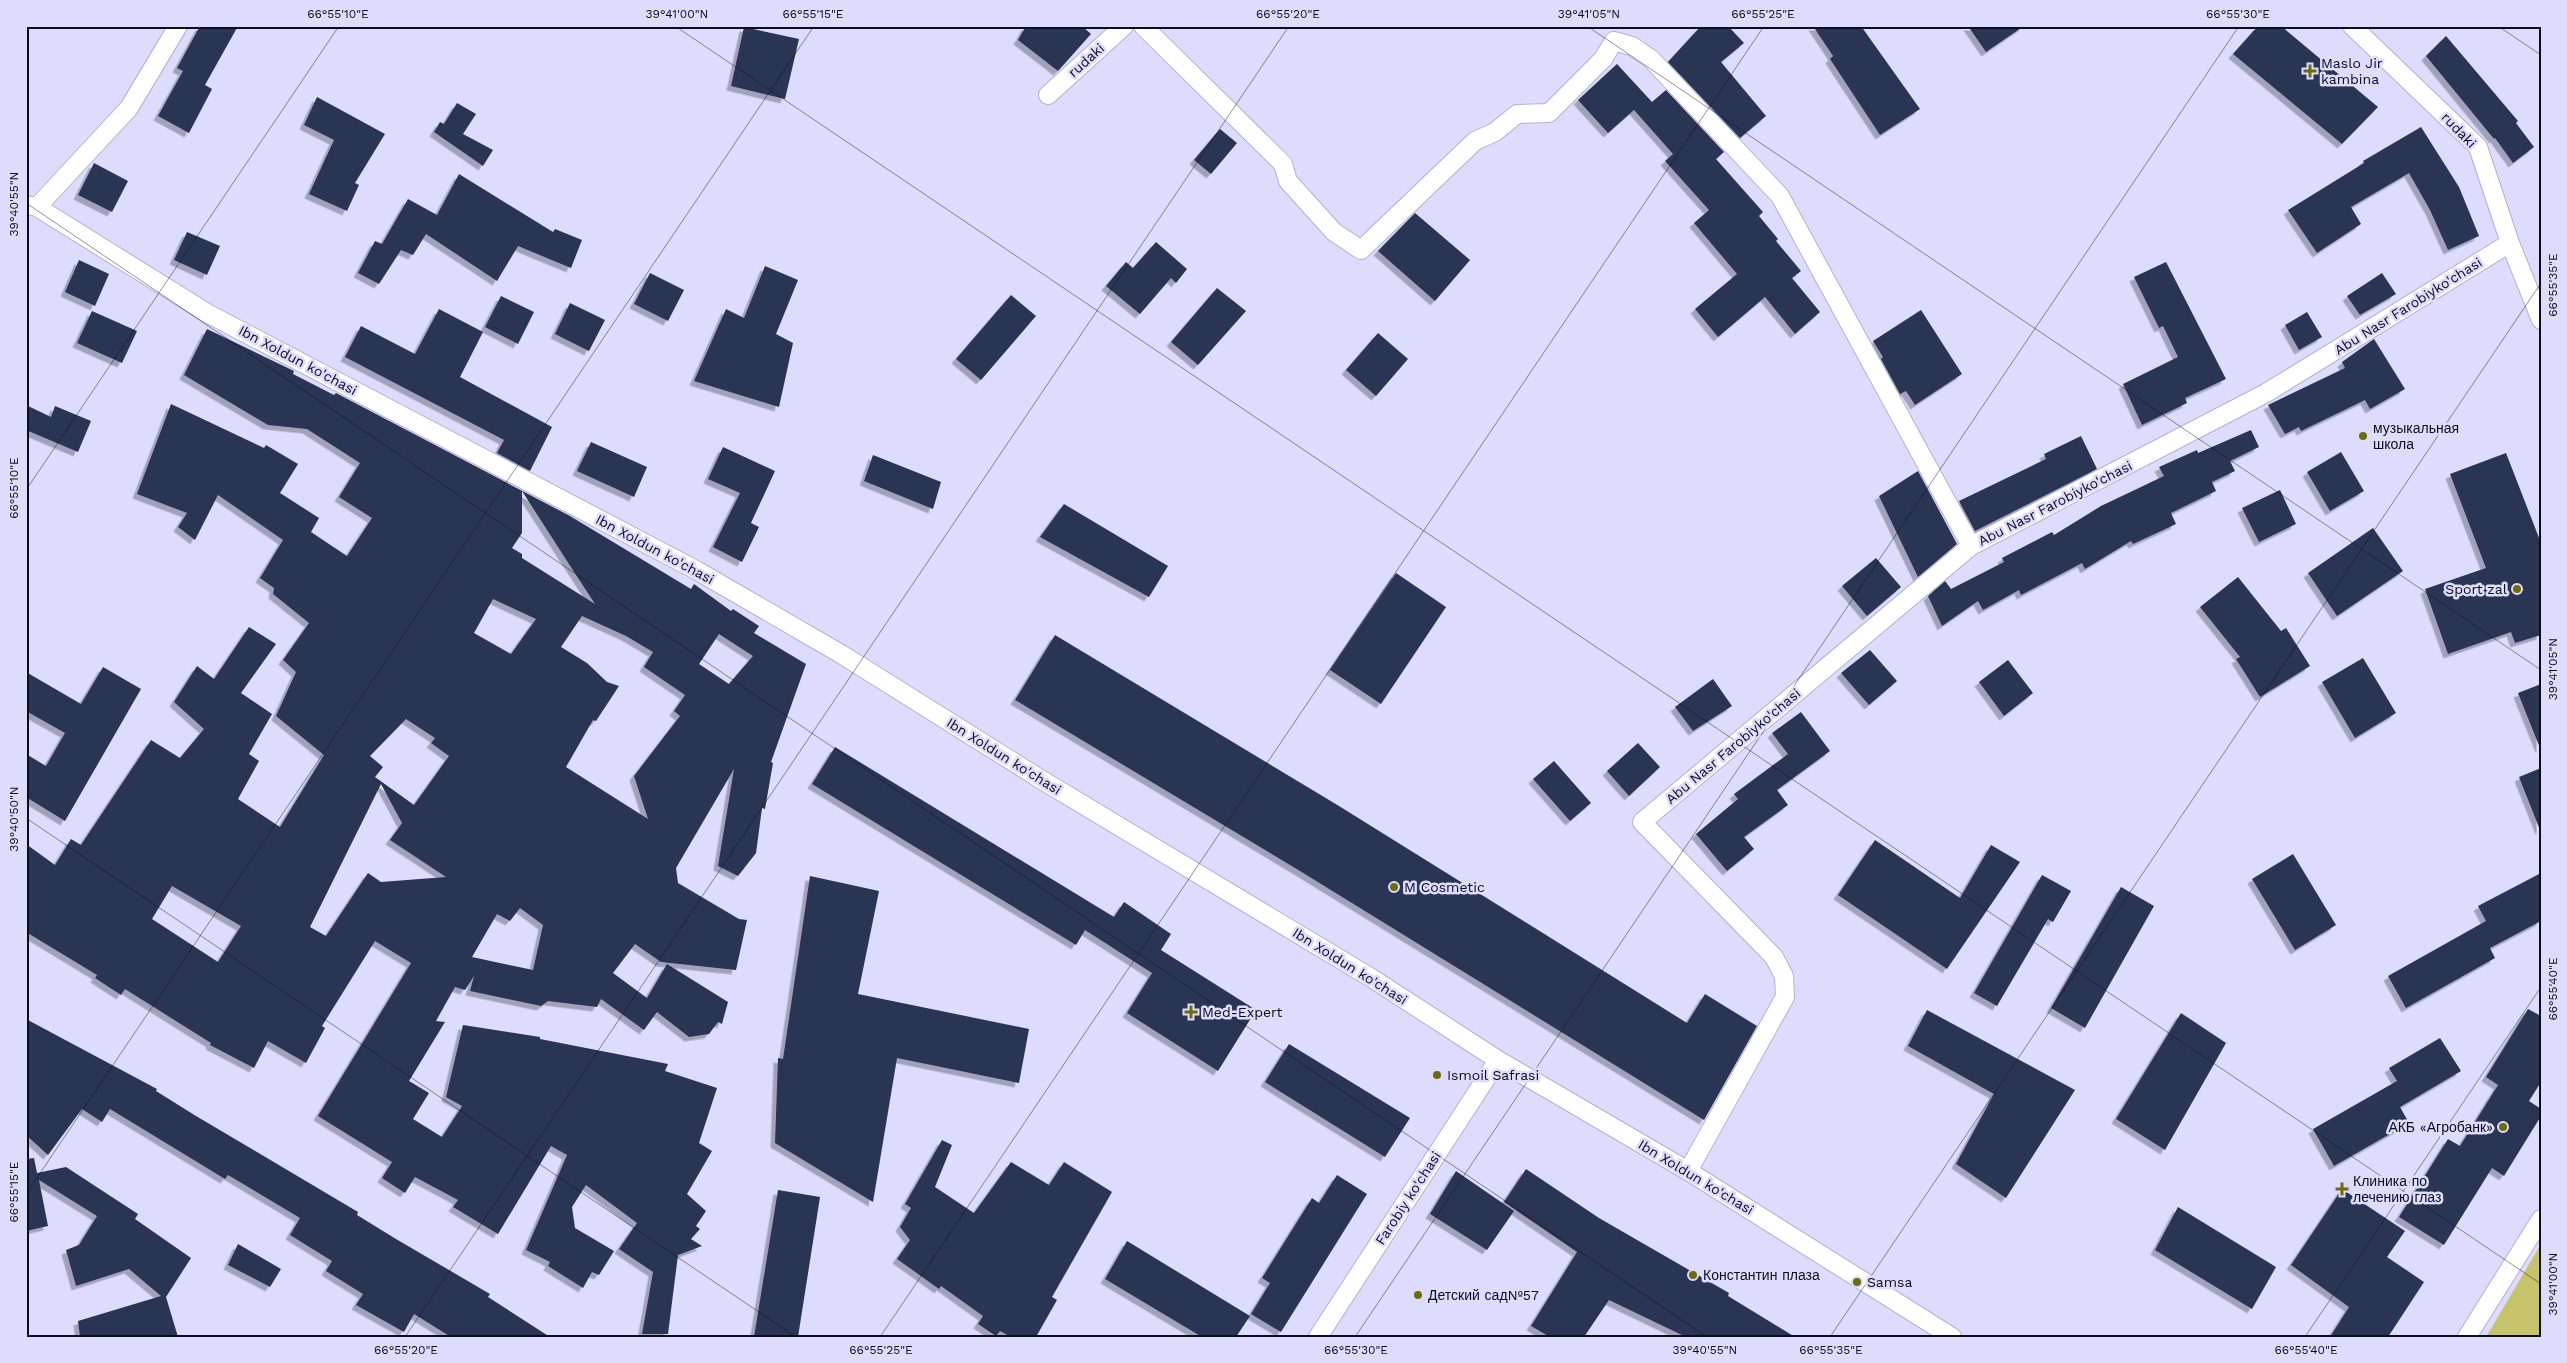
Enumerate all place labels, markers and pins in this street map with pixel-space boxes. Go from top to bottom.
place label: Maslo Jir kambina [2321,55,2383,87]
marker: Maslo Jir kambina [2303,64,2317,78]
place label: музыкальная школа [2373,420,2459,452]
marker: музыкальная школа [2357,430,2369,442]
place label: Sport zal [2445,581,2508,597]
marker: Sport zal [2511,583,2523,595]
place label: M Cosmetic [1404,879,1485,895]
marker: M Cosmetic [1388,881,1400,893]
place label: Med-Expert [1202,1004,1282,1020]
marker: Med-Expert [1184,1005,1198,1019]
place label: Ismoil Safrasi [1447,1067,1539,1083]
marker: Ismoil Safrasi [1431,1069,1443,1081]
place label: АКБ «Агробанк» [2388,1119,2493,1135]
marker: АКБ «Агробанк» [2497,1121,2509,1133]
place label: Клиника по лечению глаз [2353,1173,2441,1205]
marker: Клиника по лечению глаз [2335,1182,2349,1196]
place label: Константин плаза [1703,1267,1820,1283]
marker: Константин плаза [1687,1269,1699,1281]
place label: Samsa [1867,1274,1912,1290]
marker: Samsa [1851,1276,1863,1288]
place label: Детский сад№57 [1428,1287,1539,1303]
marker: Детский сад№57 [1412,1289,1424,1301]

